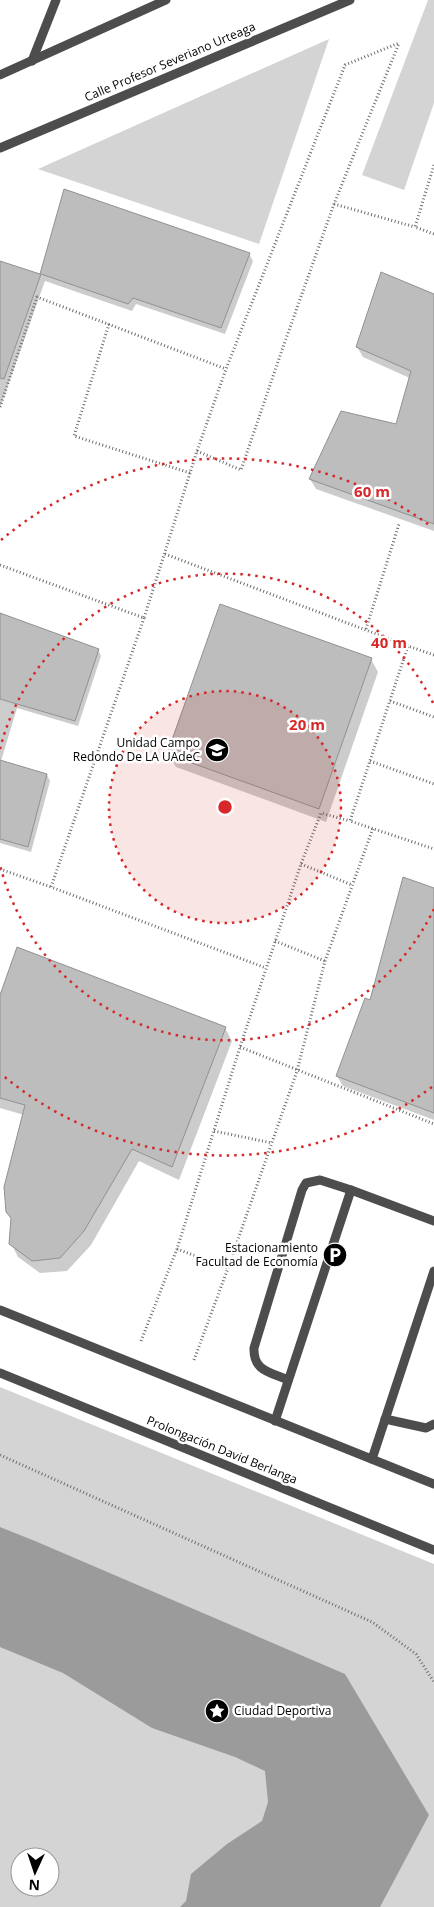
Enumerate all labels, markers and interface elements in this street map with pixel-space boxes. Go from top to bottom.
street label: Calle Profesor Severiano Urteaga [82,18,258,105]
text: 60 m [354,481,390,501]
text: 40 m [371,632,407,652]
text: 20 m [289,714,325,734]
place label: Unidad Campo Redondo De LA UAdeC [73,734,200,765]
school or university icon: Unidad Campo Redondo De LA UAdeC [204,737,230,763]
centre of rings [216,798,234,816]
place label: Estacionamiento Facultad de Economía [195,1239,318,1270]
parking icon: Estacionamiento Facultad de Economía [322,1242,348,1268]
street label: Prolongación David Berlanga [144,1411,300,1488]
place icon: Ciudad Deportiva [204,1698,230,1724]
place label: Ciudad Deportiva [234,1702,331,1719]
north arrow [10,1847,60,1897]
text: N [28,1876,40,1895]

